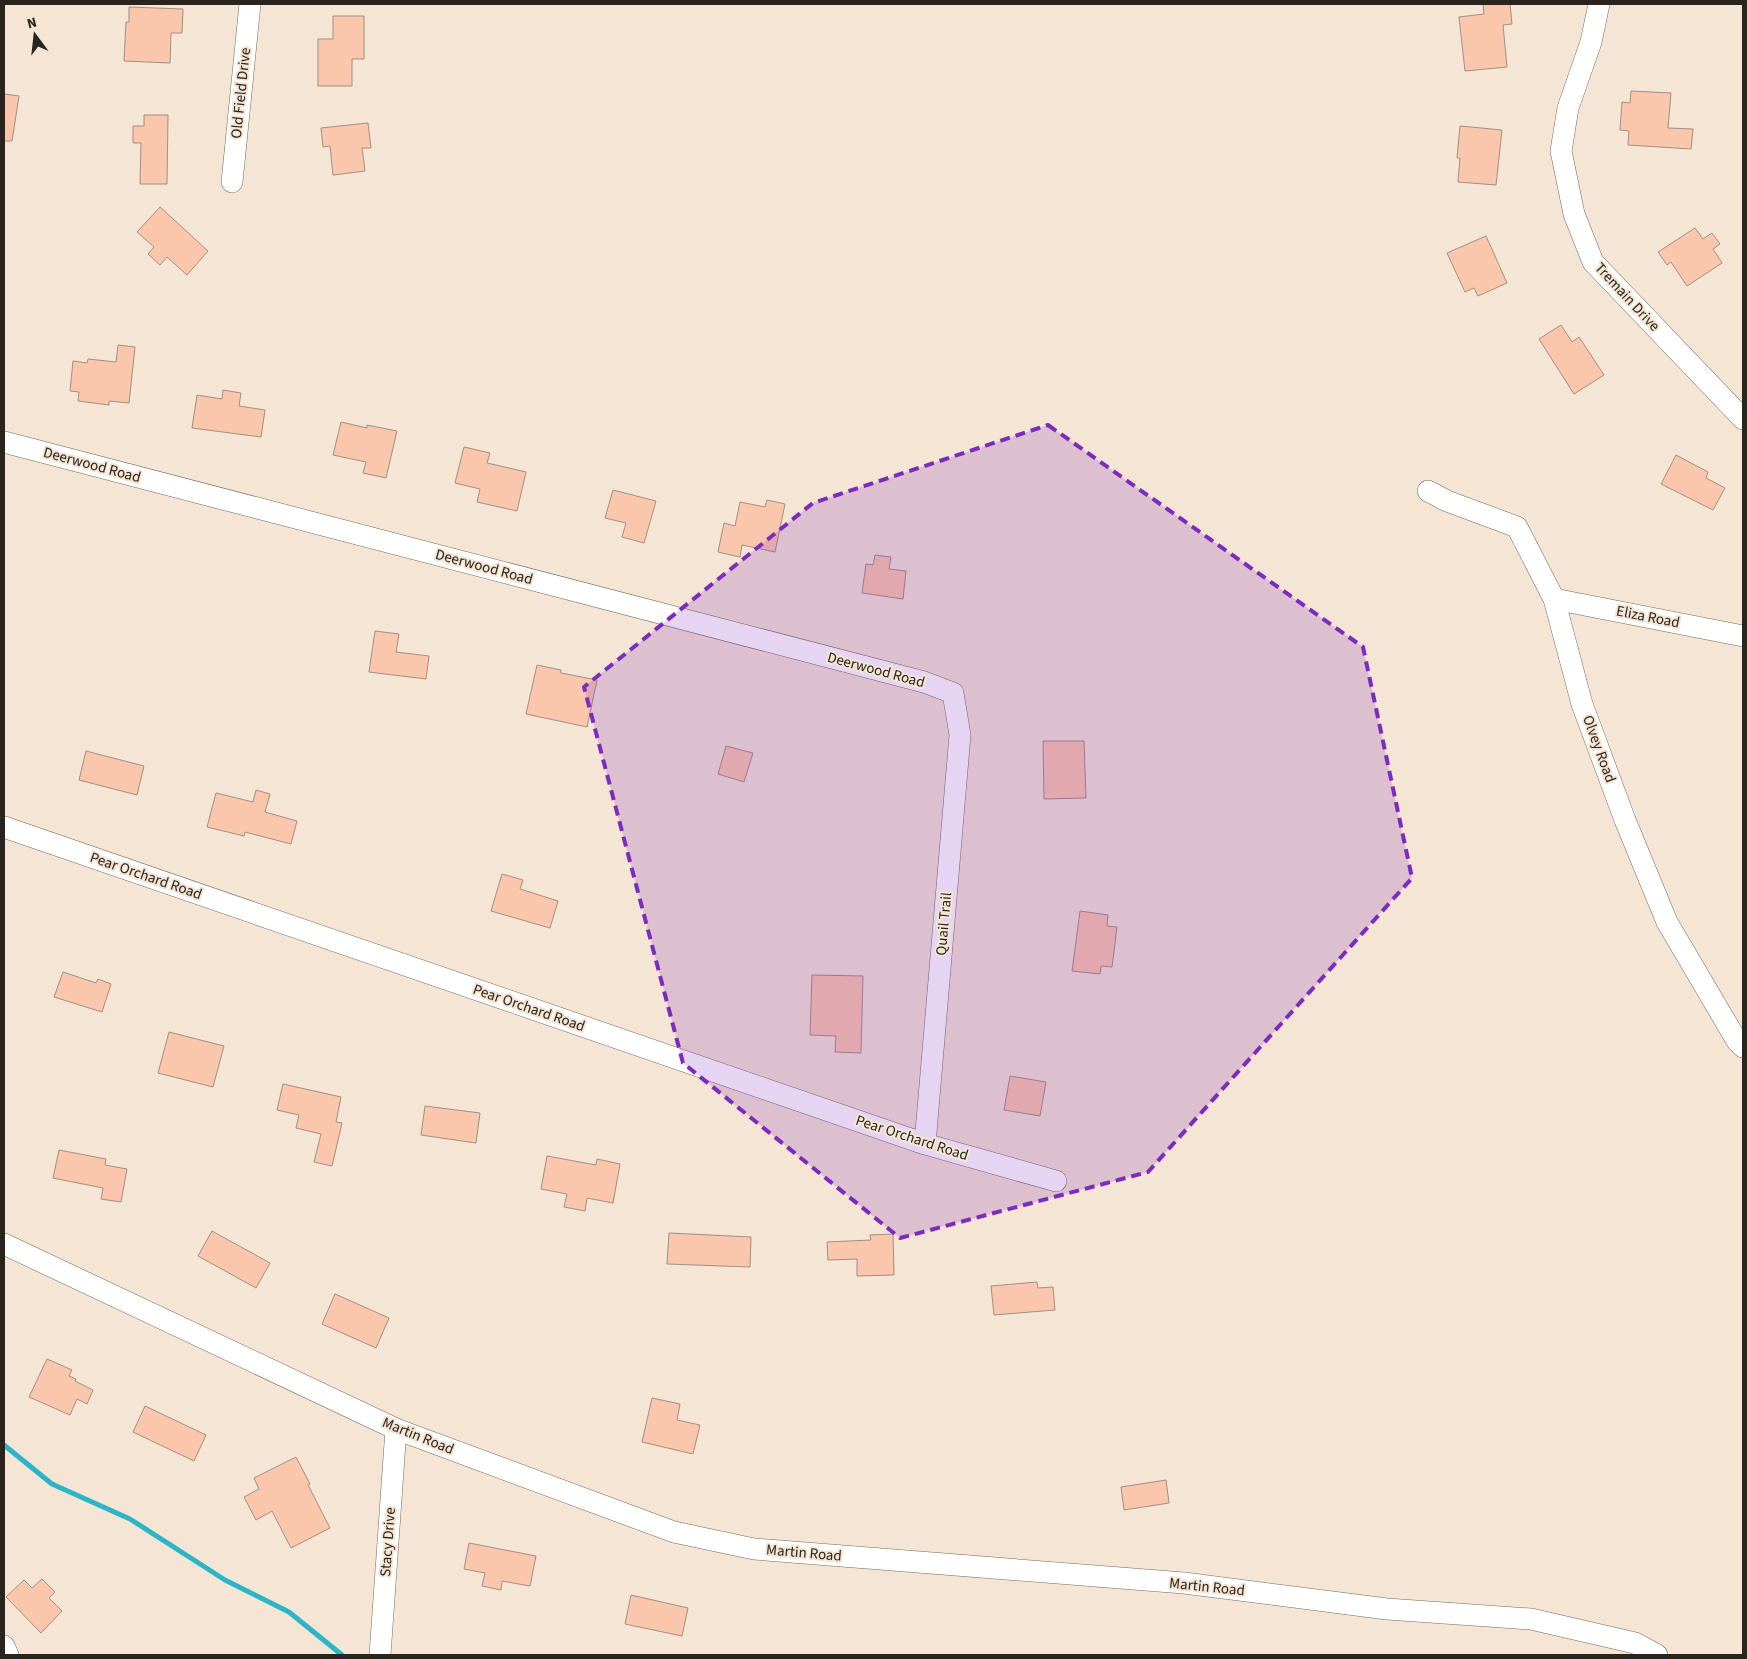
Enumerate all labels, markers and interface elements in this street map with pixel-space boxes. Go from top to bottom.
north arrow [10,10,60,60]
text: N [25,13,39,34]
street label: Old Field Drive [226,46,256,140]
street label: Tremain Drive [1590,258,1664,336]
street label: Deerwood Road [41,442,143,488]
street label: Deerwood Road [433,544,535,590]
street label: Eliza Road [1614,601,1682,633]
street label: Deerwood Road [825,647,927,693]
street label: Olvey Road [1577,712,1621,786]
street label: Pear Orchard Road [87,847,205,905]
street label: Quail Trail [931,891,957,957]
street label: Pear Orchard Road [470,979,588,1037]
street label: Pear Orchard Road [853,1110,971,1166]
street label: Martin Road [379,1412,457,1460]
street label: Stacy Drive [375,1507,401,1577]
street label: Martin Road [765,1539,843,1567]
street label: Martin Road [1168,1573,1246,1601]

